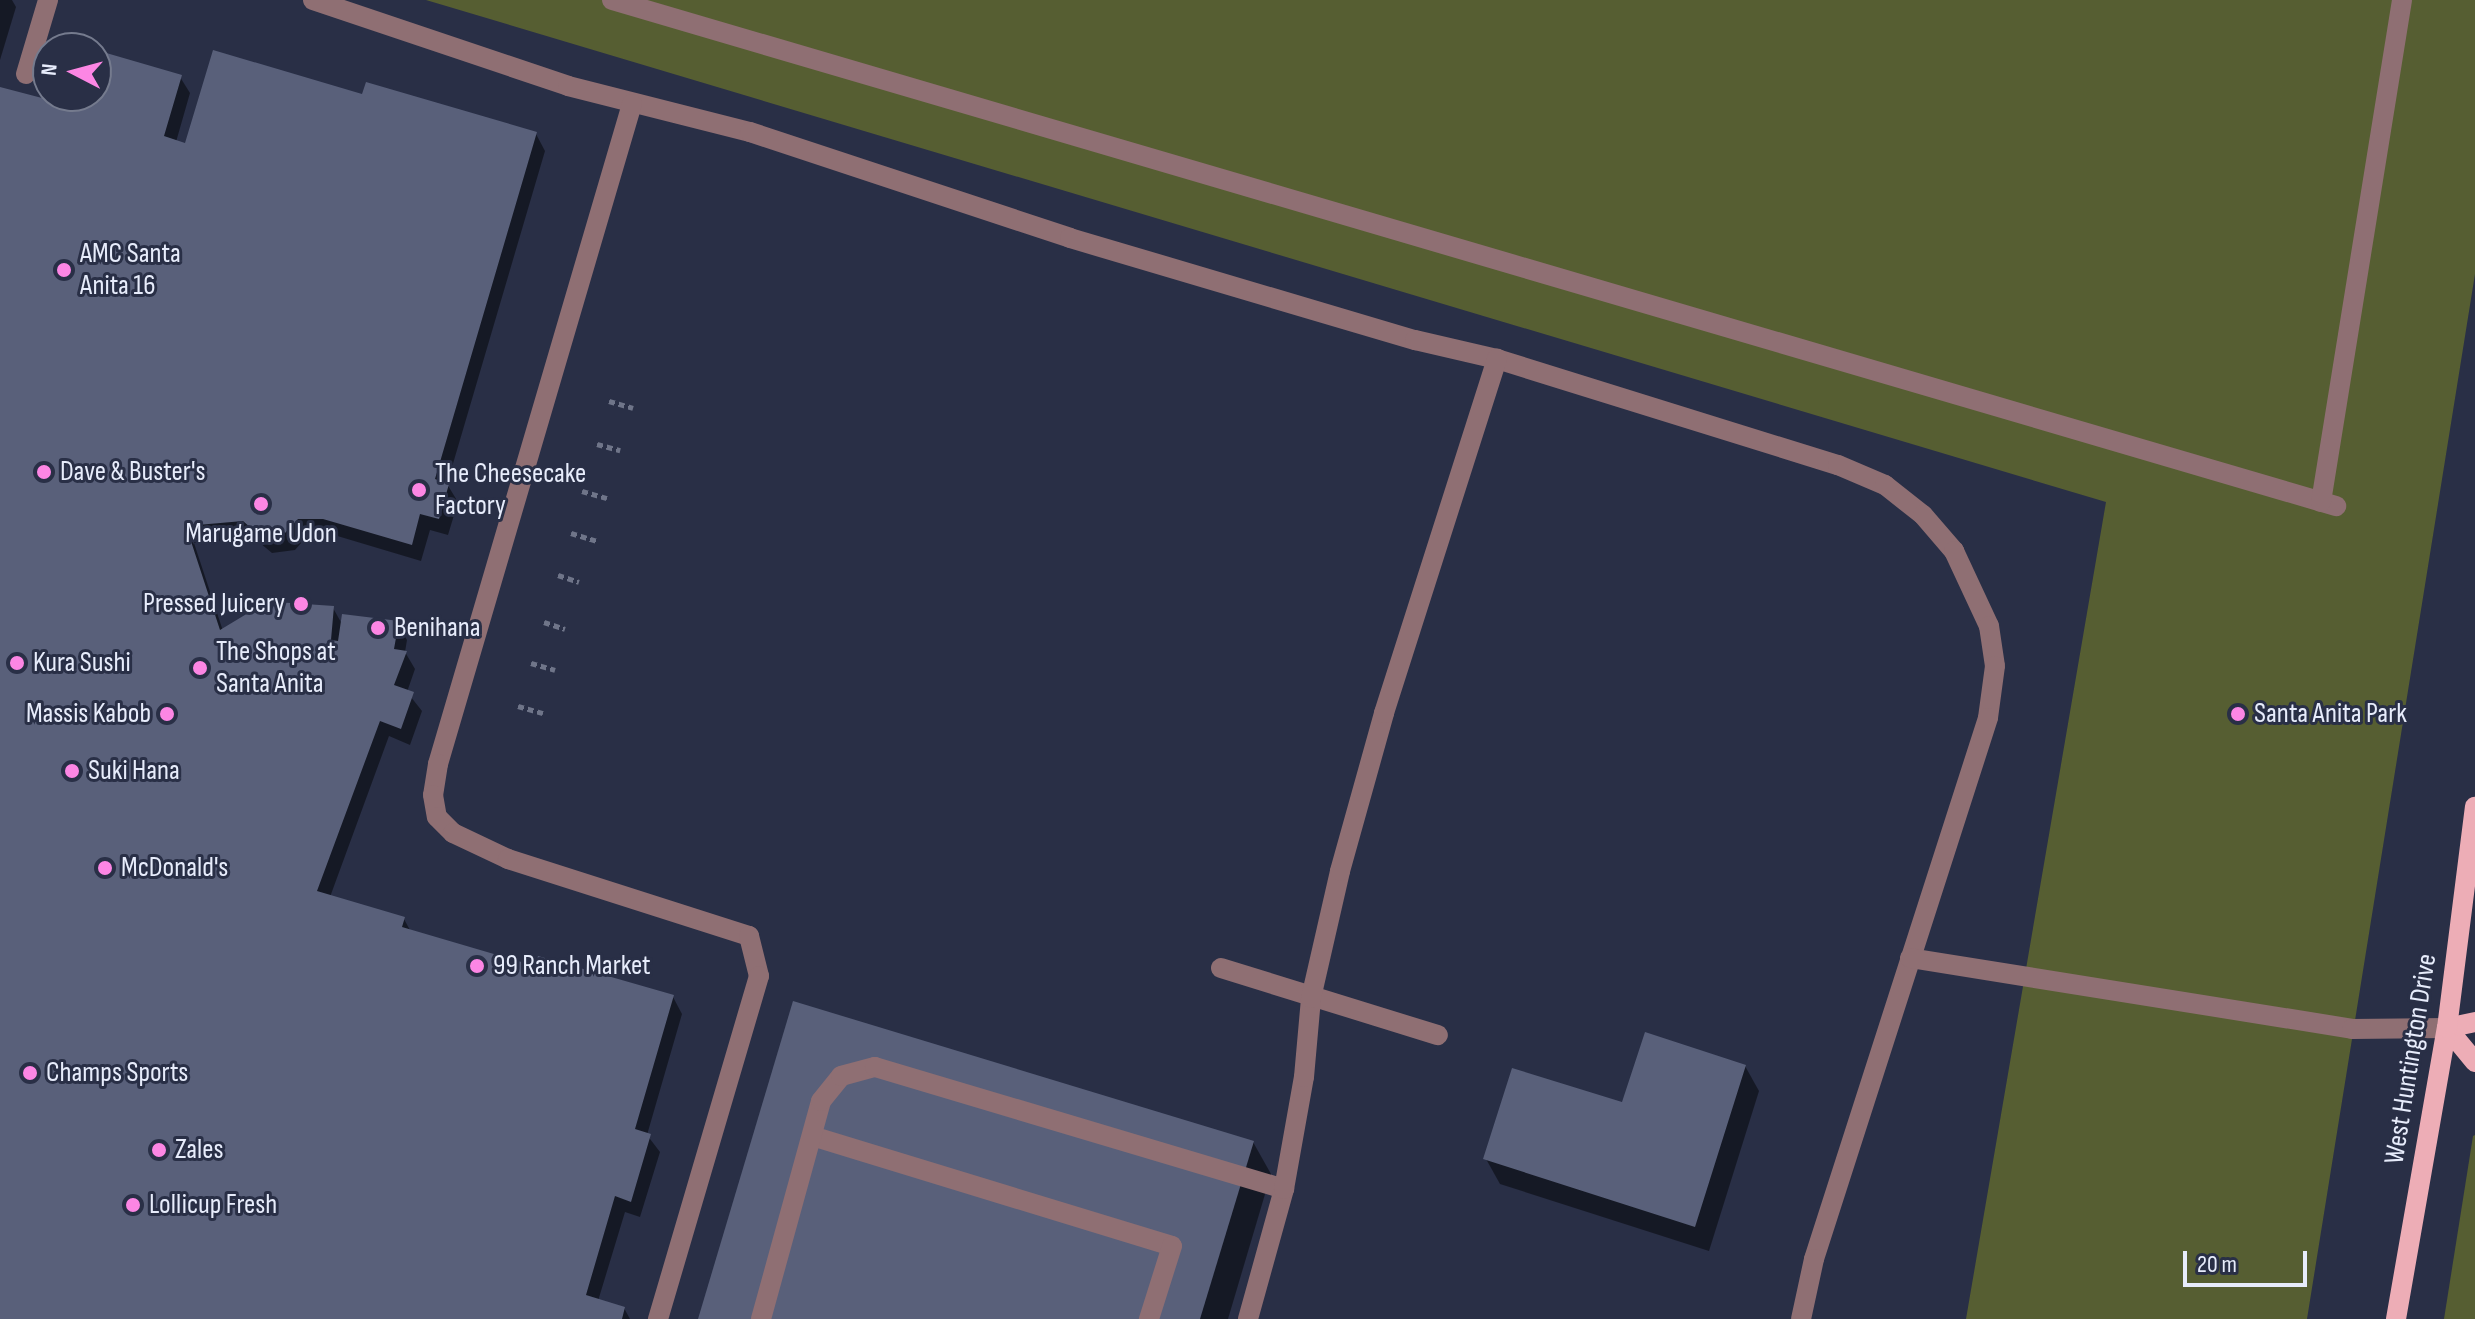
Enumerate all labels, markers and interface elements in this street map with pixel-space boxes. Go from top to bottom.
north arrow [32,32,112,112]
text: N [36,62,64,77]
place label: AMC Santa Anita 16 [80,237,181,303]
marker: AMC Santa Anita 16 [55,261,73,279]
place label: Dave & Buster's [60,455,206,489]
place label: The Cheesecake Factory [435,457,586,523]
marker: Dave & Buster's [35,463,53,481]
marker: The Cheesecake Factory [410,481,428,499]
marker: Marugame Udon [252,495,270,513]
place label: Marugame Udon [185,517,337,551]
place label: Pressed Juicery [143,587,285,621]
marker: Pressed Juicery [292,595,310,613]
place label: Benihana [394,611,480,645]
marker: Benihana [369,619,387,637]
place label: The Shops at Santa Anita [216,635,336,701]
place label: Kura Sushi [33,646,131,680]
marker: Kura Sushi [8,654,26,672]
marker: The Shops at Santa Anita [191,659,209,677]
place label: Massis Kabob [26,697,151,731]
place label: Santa Anita Park [2254,697,2407,731]
marker: Massis Kabob [158,705,176,723]
marker: Santa Anita Park [2229,705,2247,723]
place label: Suki Hana [88,754,180,788]
marker: Suki Hana [63,762,81,780]
place label: McDonald's [121,851,228,885]
marker: McDonald's [96,859,114,877]
place label: 99 Ranch Market [493,949,651,983]
street label: West Huntington Drive [2378,952,2444,1166]
marker: 99 Ranch Market [468,957,486,975]
place label: Champs Sports [46,1056,188,1090]
marker: Champs Sports [21,1064,39,1082]
place label: Zales [175,1133,224,1167]
marker: Zales [150,1141,168,1159]
place label: Lollicup Fresh [149,1188,277,1222]
marker: Lollicup Fresh [124,1196,142,1214]
scale bar [2187,1235,2311,1285]
text: 20 m [2197,1250,2237,1279]

